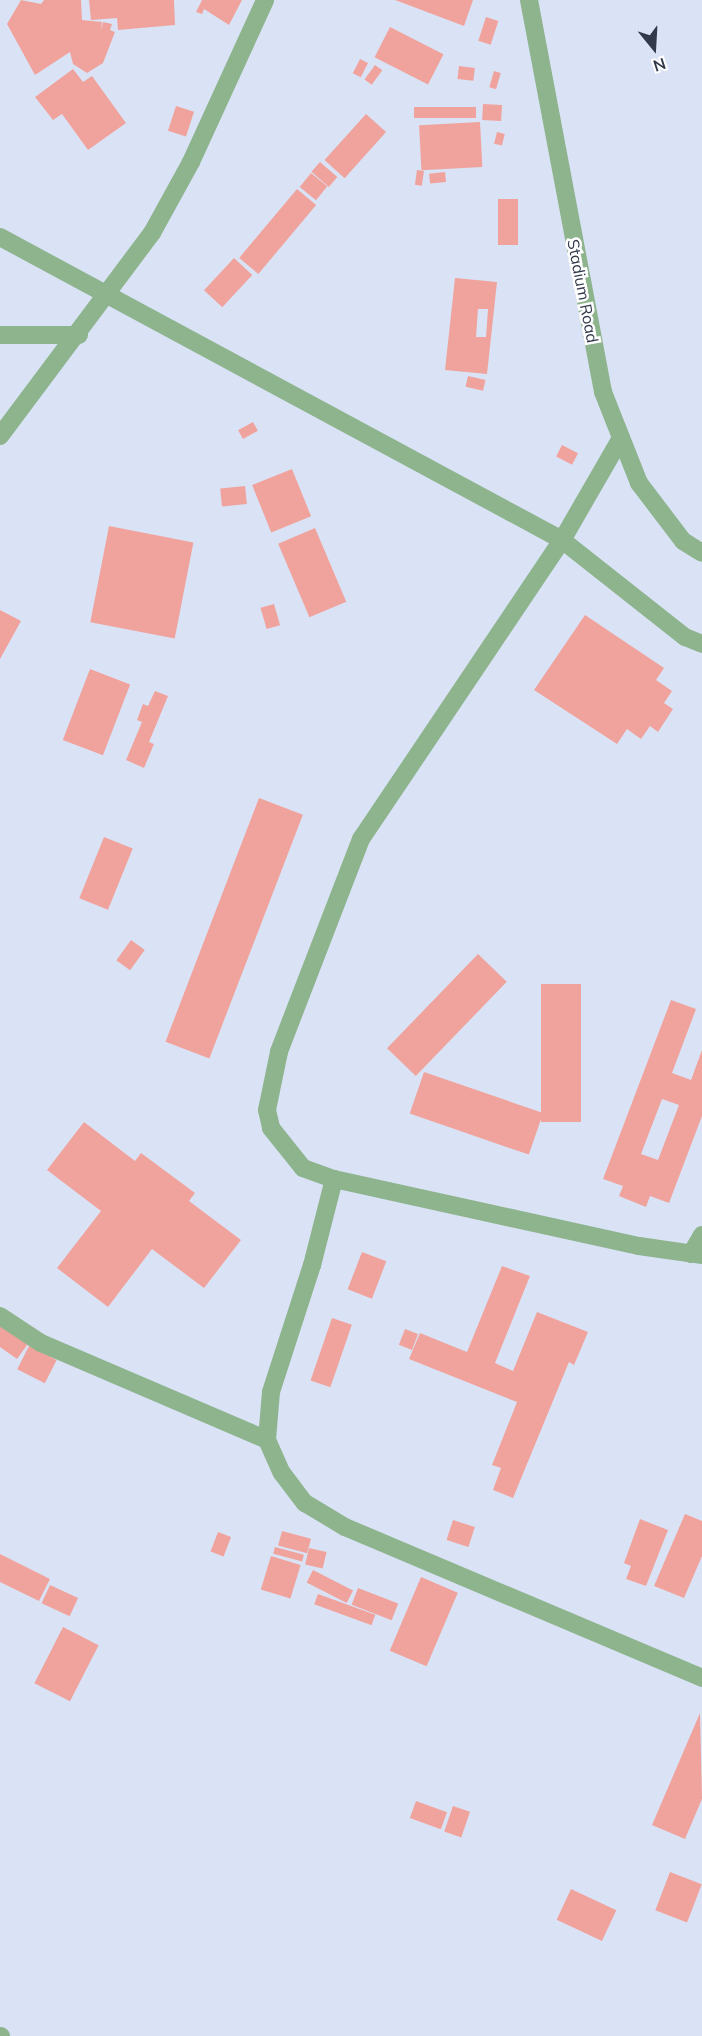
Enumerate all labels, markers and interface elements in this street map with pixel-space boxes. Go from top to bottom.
north arrow [624,18,684,78]
text: N [651,54,668,76]
street label: Stadium Road [564,238,602,344]

